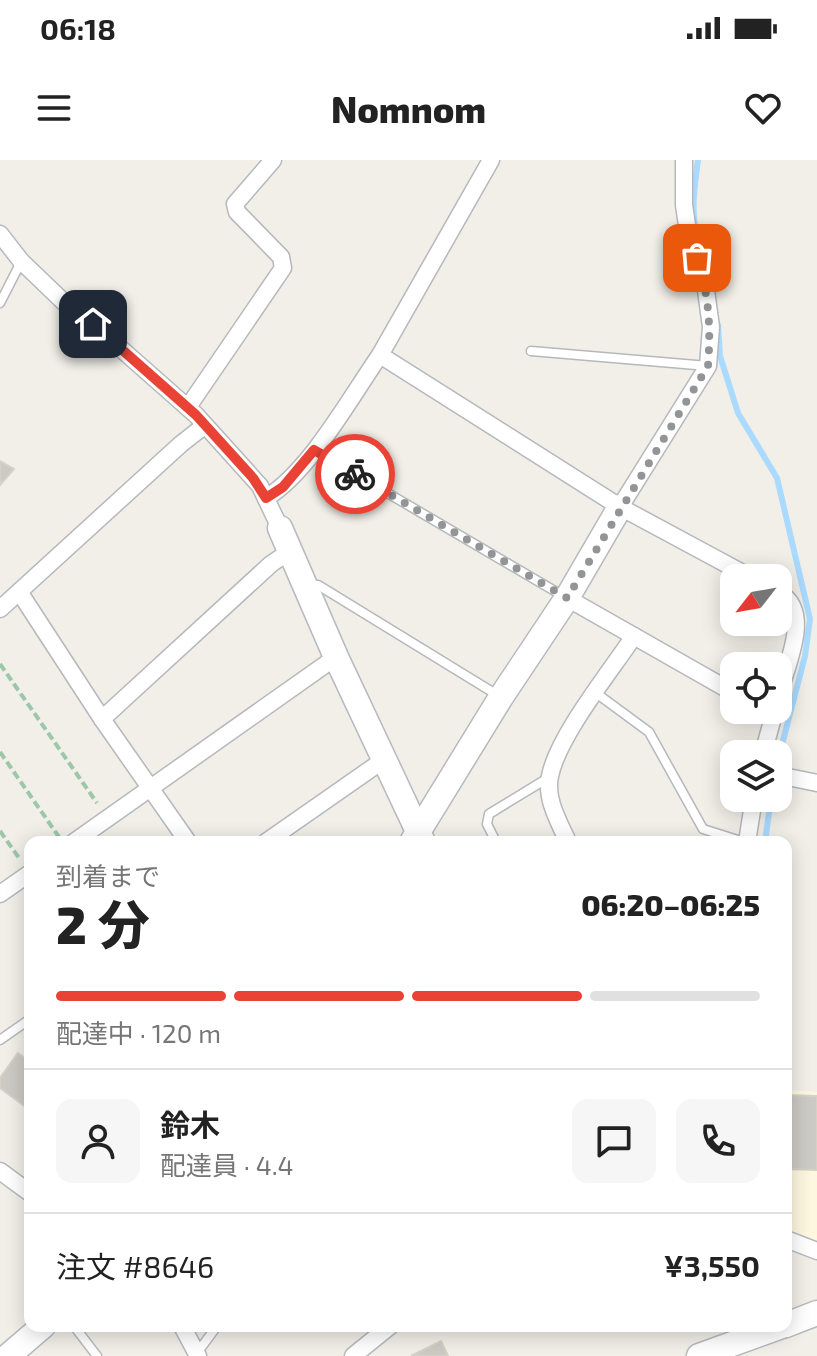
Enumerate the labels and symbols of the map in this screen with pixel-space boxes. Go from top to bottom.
pin [663,224,731,292]
pin [59,290,127,358]
courier [315,434,395,514]
north arrow [720,564,792,636]

